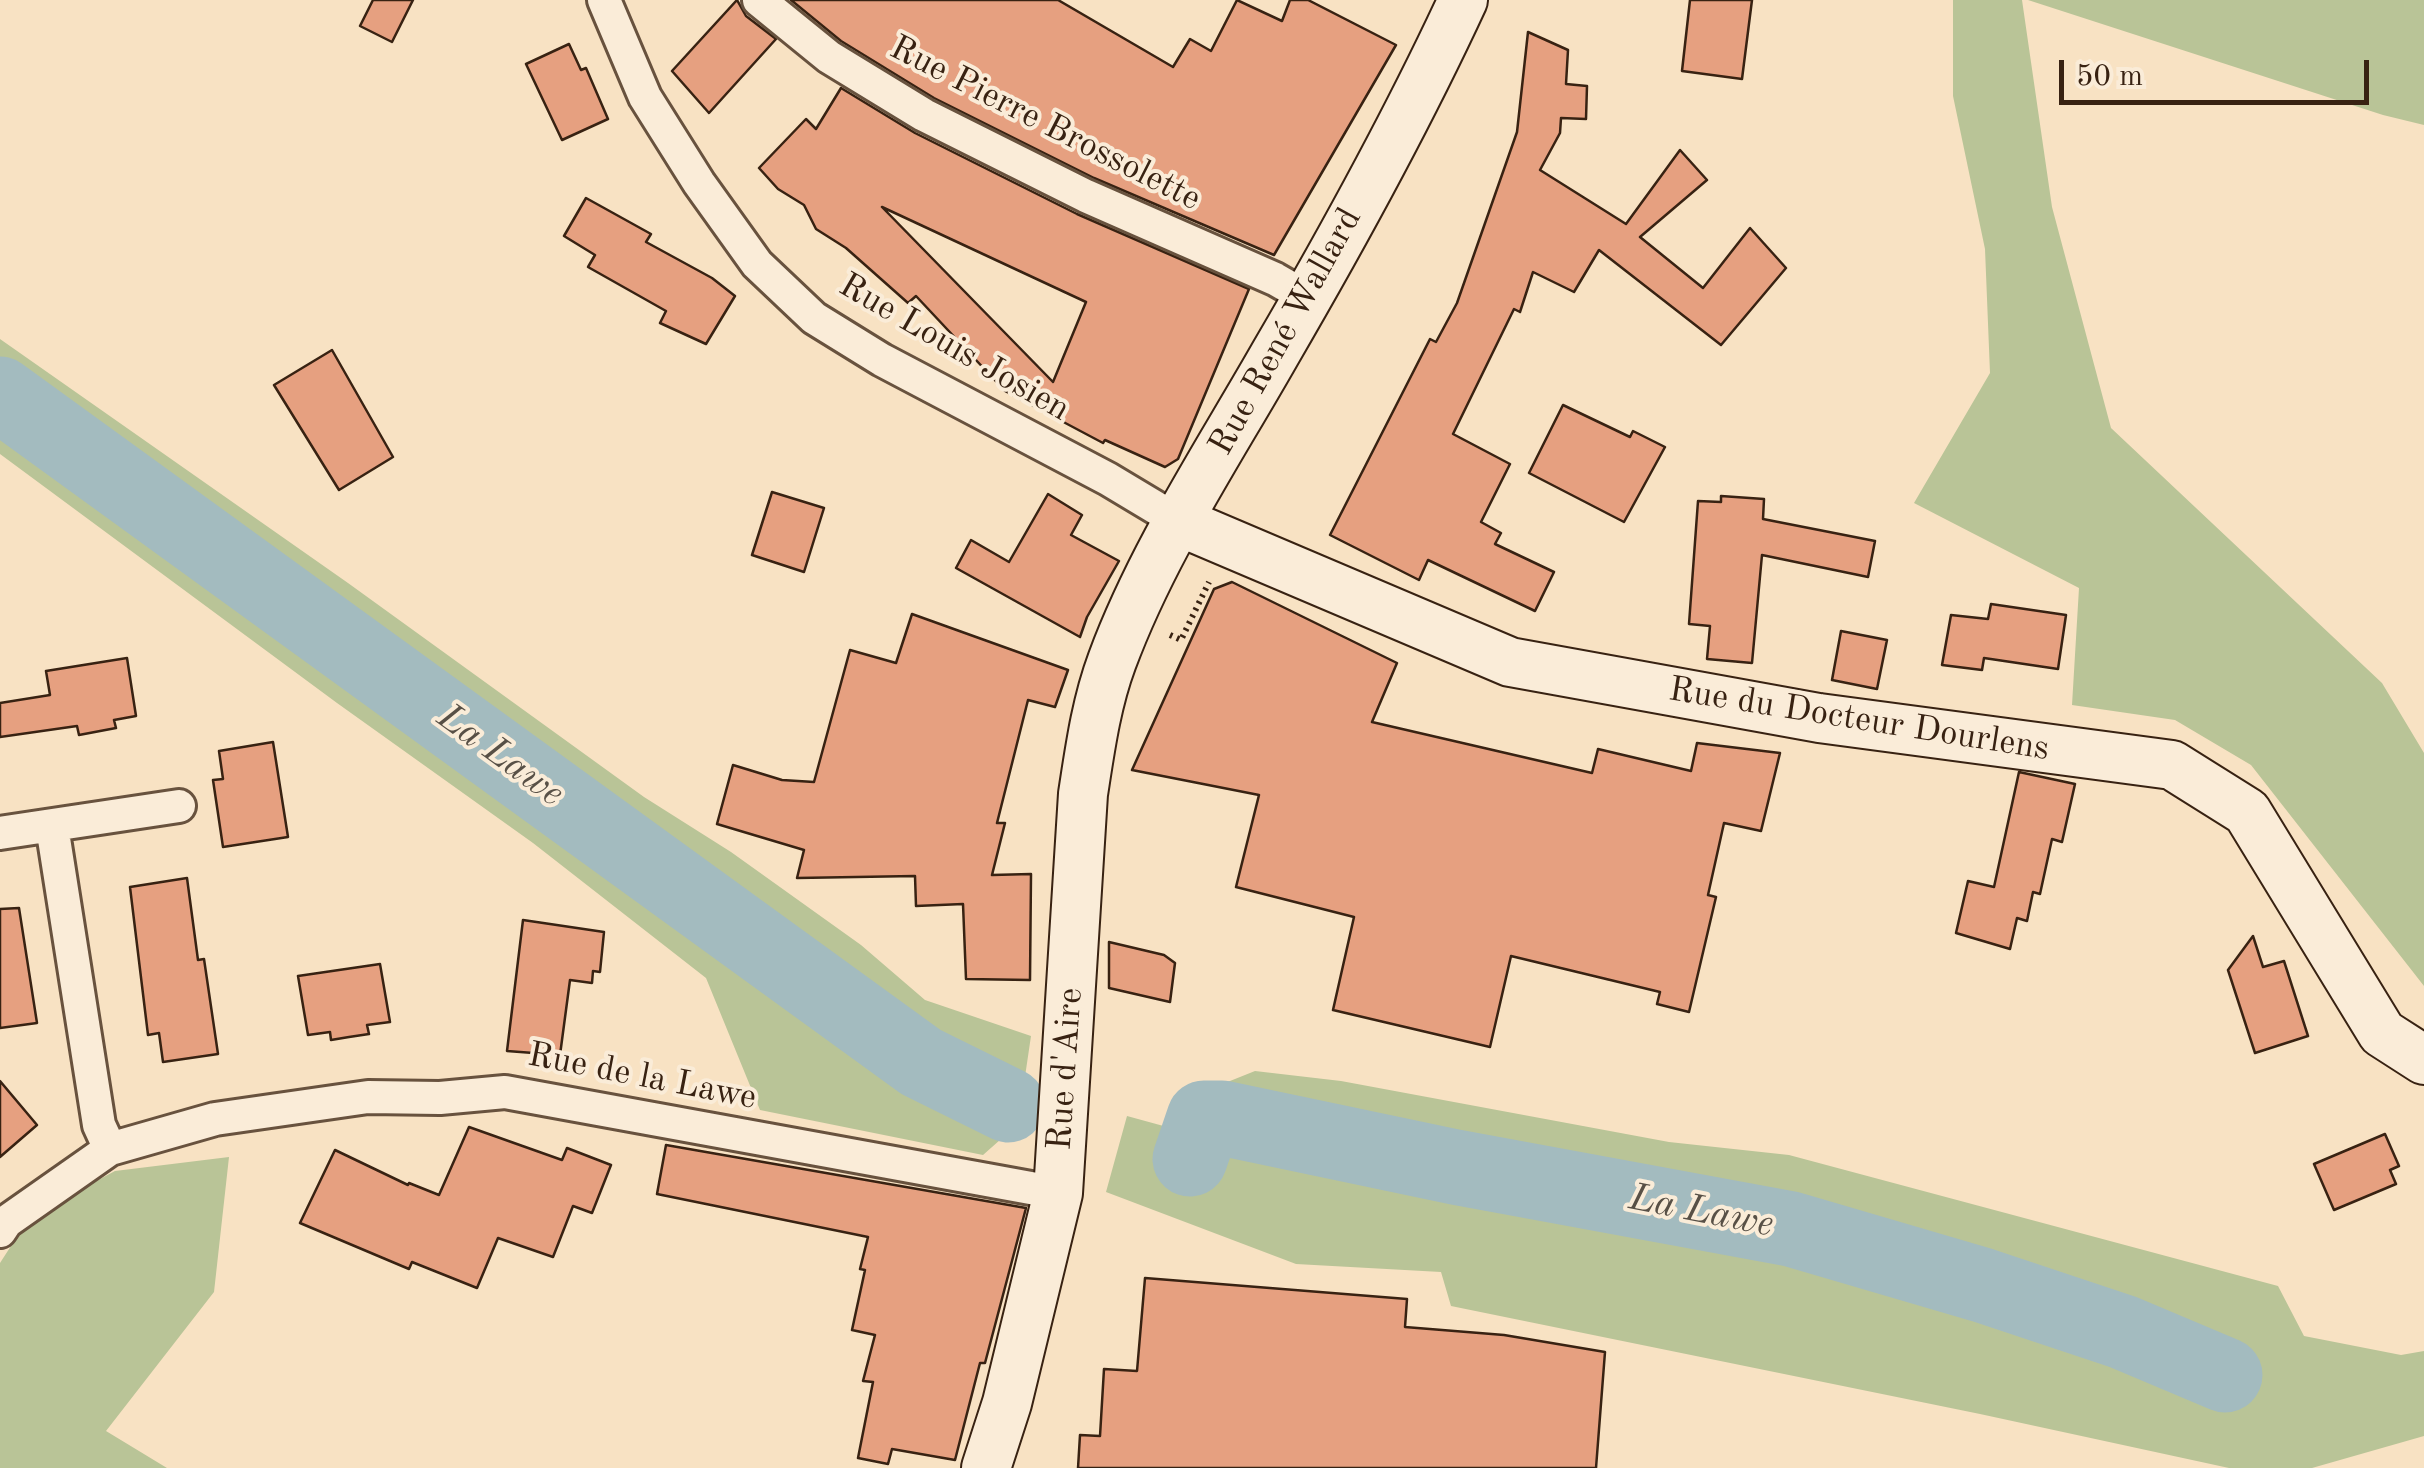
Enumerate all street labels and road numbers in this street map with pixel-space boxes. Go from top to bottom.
street label: Rue Pierre Brossolette [883,27,1207,221]
street label: Rue René Wallard [1201,201,1371,463]
street label: Rue Louis Josien [831,265,1077,431]
street label: Rue du Docteur Dourlens [1666,669,2052,771]
street label: Rue d'Aire [1039,986,1093,1152]
street label: Rue de la Lawe [524,1034,760,1120]

